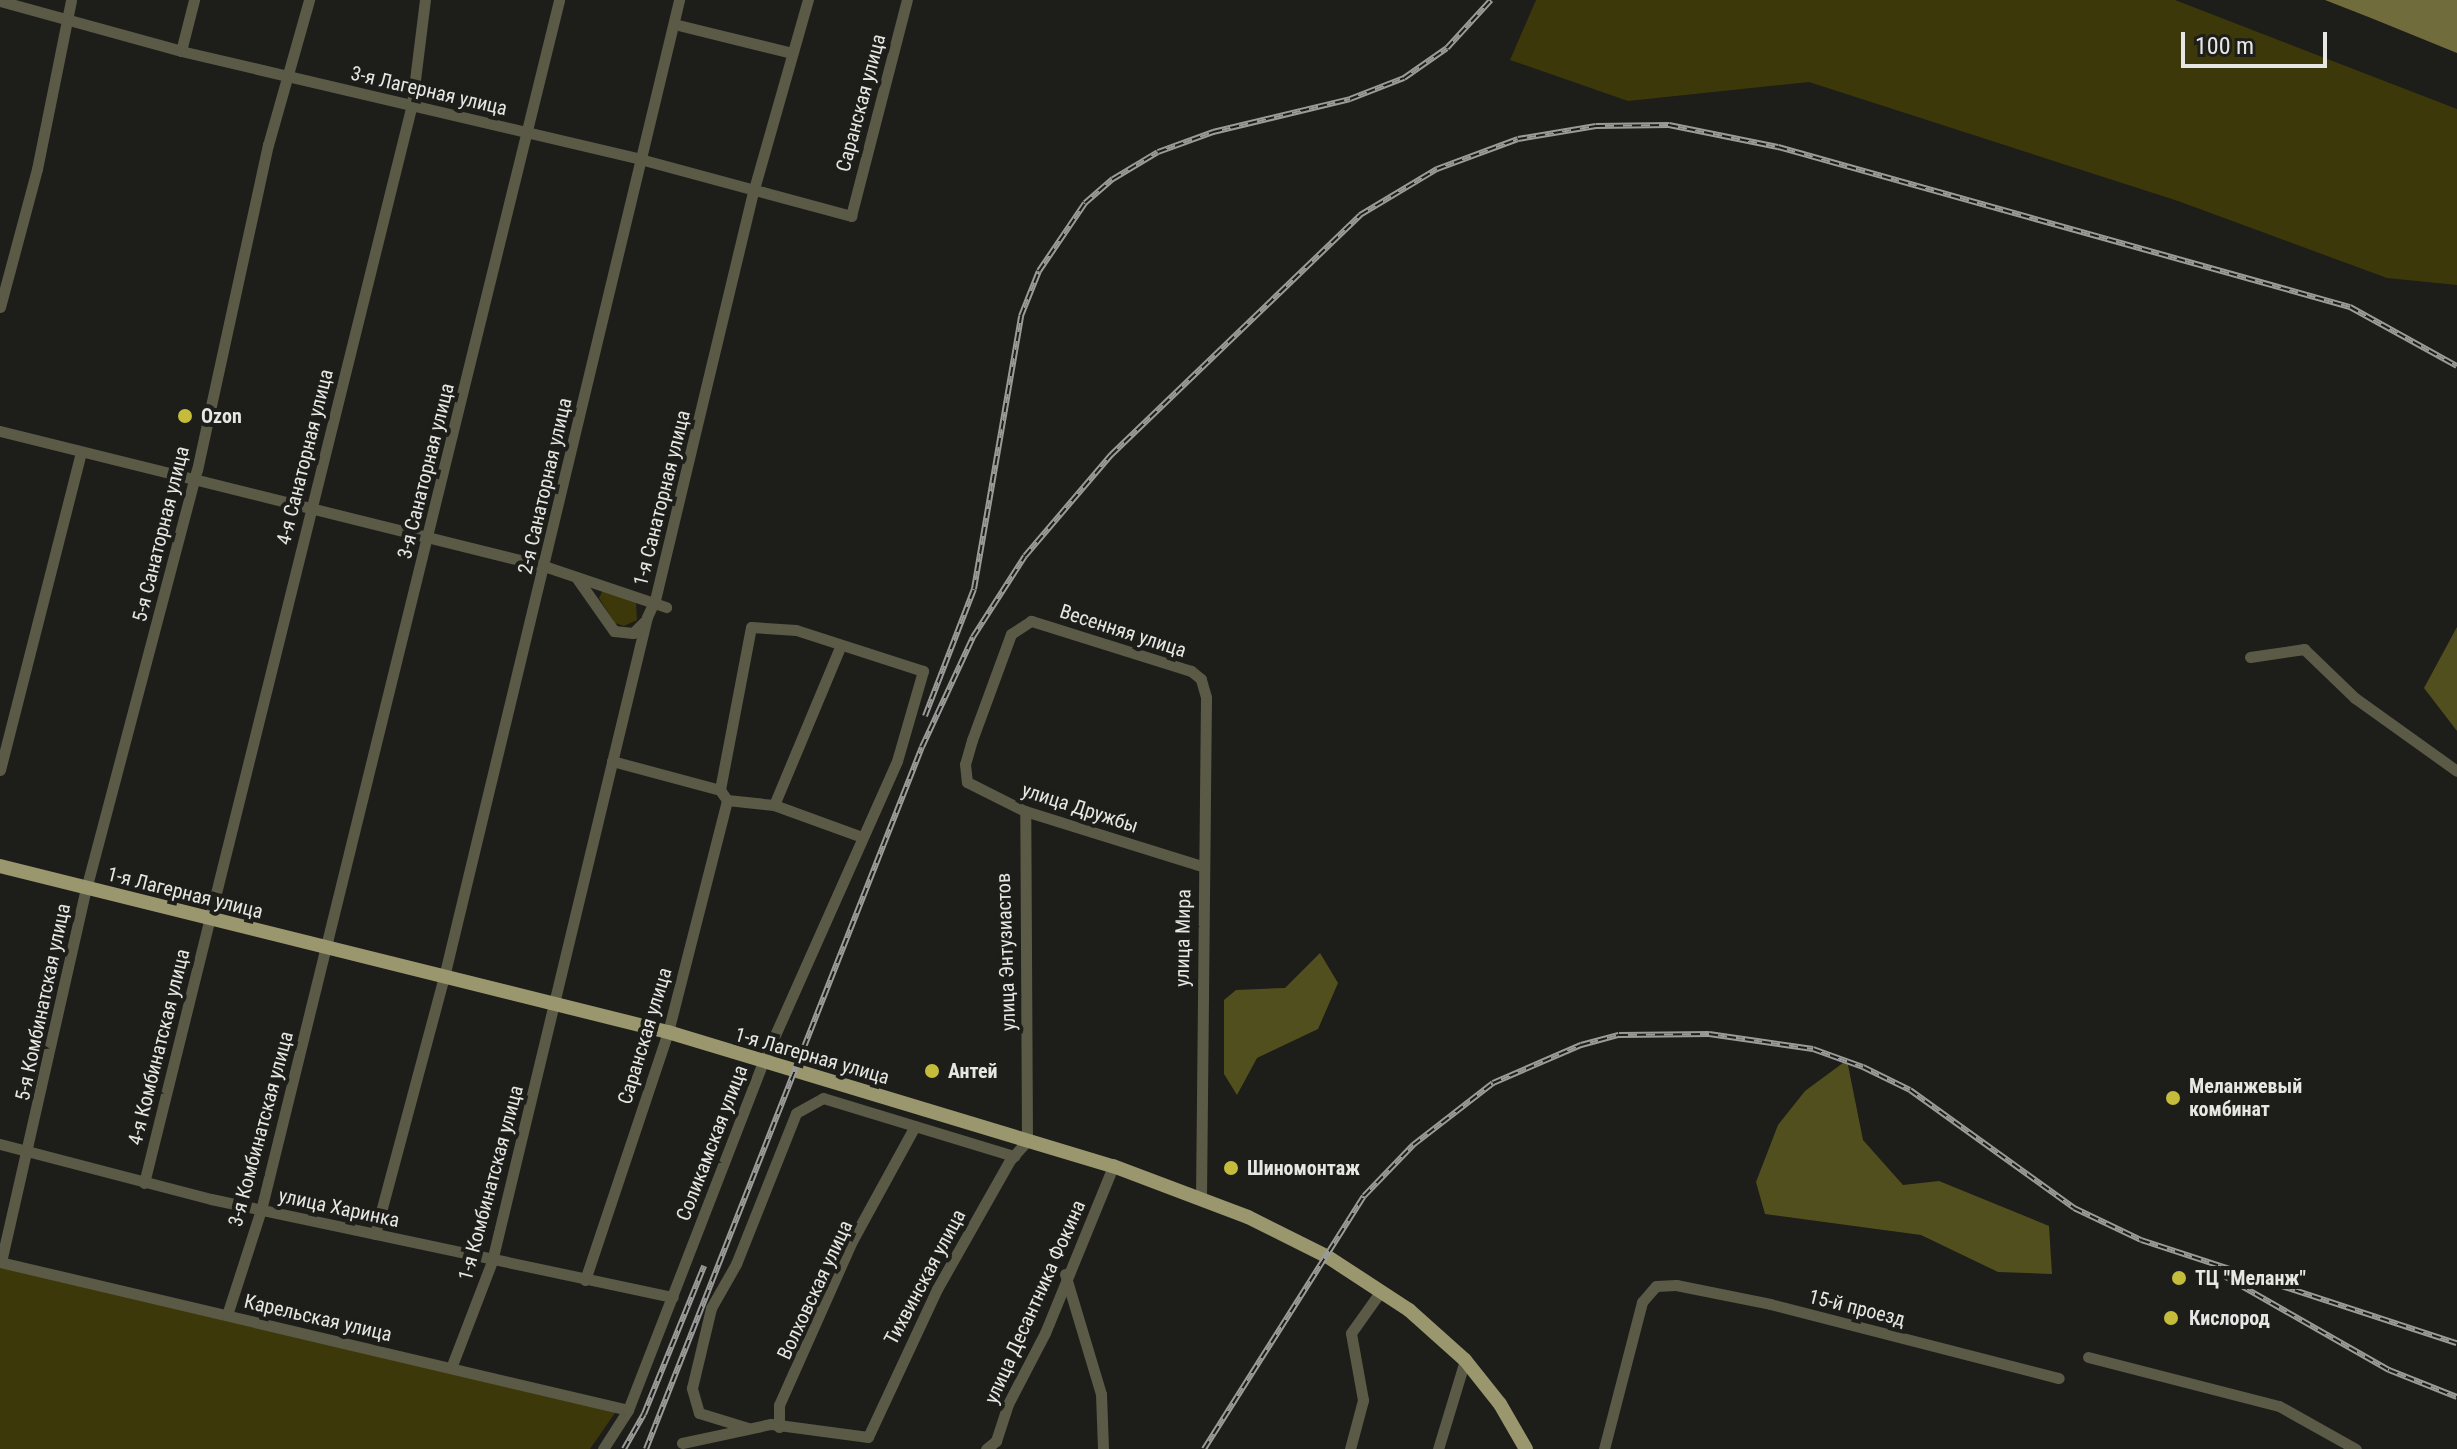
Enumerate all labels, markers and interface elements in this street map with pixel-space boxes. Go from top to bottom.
scale bar [2185,16,2331,66]
street label: Саранская улица [831,32,891,174]
text: 100 m [2195,32,2254,60]
street label: 3-я Лагерная улица [348,61,510,121]
street label: 4-я Санаторная улица [272,367,338,547]
street label: 3-я Санаторная улица [393,381,459,561]
street label: 2-я Санаторная улица [513,396,577,576]
place label: Ozon [201,404,242,428]
marker: Ozon [176,407,194,425]
street label: 1-я Санаторная улица [629,408,695,588]
street label: 5-я Санаторная улица [128,444,194,624]
street label: Весенняя улица [1057,599,1189,663]
street label: улица Дружбы [1019,778,1141,838]
street label: 1-я Лагерная улица [105,862,265,924]
street label: улица Энтузиастов [991,873,1021,1031]
street label: улица Мира [1170,889,1196,987]
street label: 5-я Комбинатская улица [10,901,76,1103]
street label: 4-я Комбинатская улица [123,947,195,1147]
street label: Саранская улица [613,965,677,1107]
street label: 1-я Лагерная улица [732,1022,892,1090]
street label: 3-я Комбинатская улица [223,1029,299,1229]
place label: Антей [948,1059,997,1083]
street label: Соликамская улица [671,1062,753,1224]
marker: Антей [923,1062,941,1080]
place label: Меланжевый комбинат [2189,1074,2302,1121]
street label: 1-я Комбинатская улица [453,1083,529,1283]
marker: Меланжевый комбинат [2164,1089,2182,1107]
place label: Шиномонтаж [1247,1156,1360,1180]
marker: Шиномонтаж [1222,1159,1240,1177]
street label: улица Харинка [276,1183,402,1233]
street label: улица Десантника Фокина [979,1196,1091,1408]
street label: Тихвинская улица [879,1205,971,1349]
street label: Волховская улица [772,1217,858,1363]
place label: ТЦ "Меланж" [2195,1266,2306,1290]
marker: ТЦ "Меланж" [2170,1269,2188,1287]
street label: 15-й проезд [1806,1284,1908,1332]
street label: Карельская улица [242,1289,394,1347]
place label: Кислород [2189,1306,2270,1330]
marker: Кислород [2160,1307,2182,1329]

